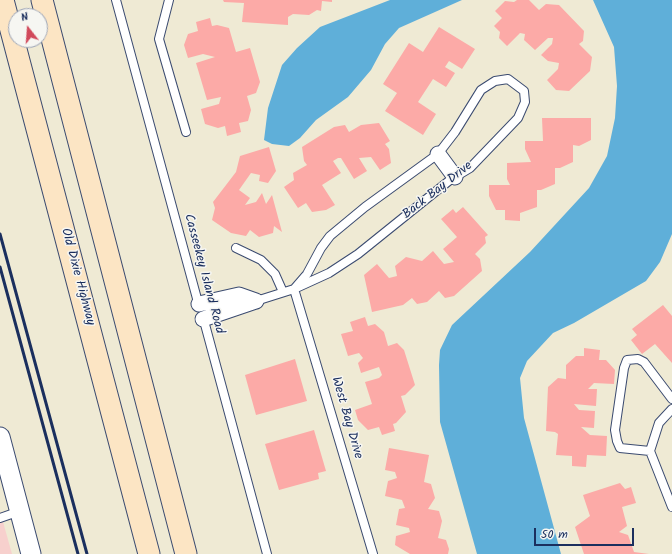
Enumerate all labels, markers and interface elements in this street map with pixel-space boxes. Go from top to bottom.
north arrow [8,8,48,48]
text: N [19,8,31,27]
street label: Back Bay Drive [400,159,476,223]
street label: Casseekey Island Road [179,212,227,336]
street label: Old Dixie Highway [57,227,97,327]
street label: West Bay Drive [327,375,365,461]
scale bar [536,520,636,546]
text: 50 m [541,525,568,544]

